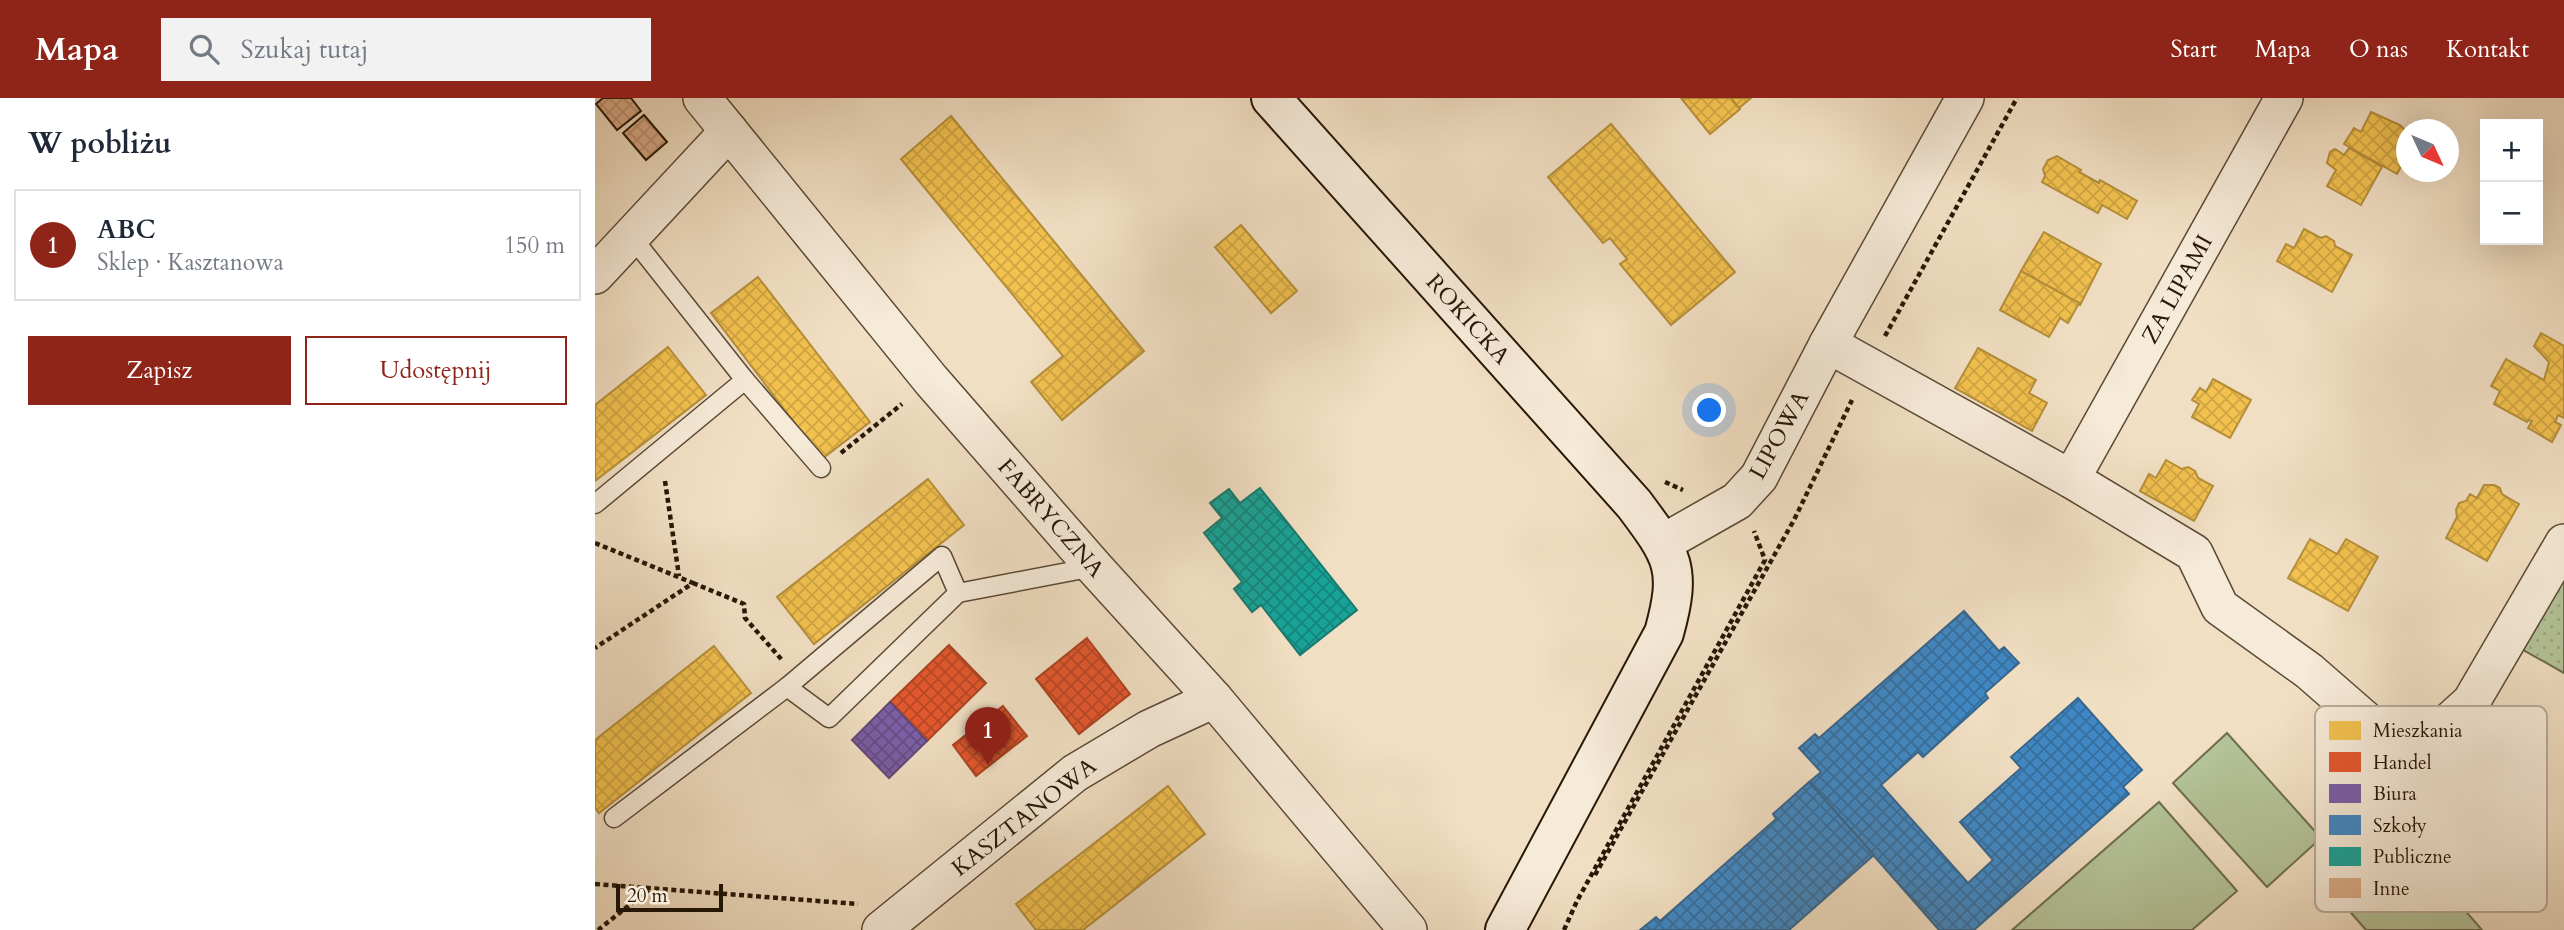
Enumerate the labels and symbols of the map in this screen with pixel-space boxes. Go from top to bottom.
north arrow [2396,119,2459,182]
street label: ZA LIPAMI [2134,229,2220,349]
street label: ROKICKA [1419,267,1517,371]
street label: LIPOWA [1742,385,1816,485]
your location [1692,393,1726,427]
street label: FABRYCZNA [991,452,1112,585]
legend [2315,706,2547,912]
pin: 1 [965,707,1011,765]
text: Mieszkania [2373,718,2462,744]
street label: KASZTANOWA [945,750,1103,883]
text: Handel [2373,750,2432,776]
text: Biura [2373,781,2417,807]
text: Szkoły [2373,813,2427,839]
text: Publiczne [2373,844,2452,870]
text: Inne [2373,876,2410,902]
scale bar [616,881,723,913]

